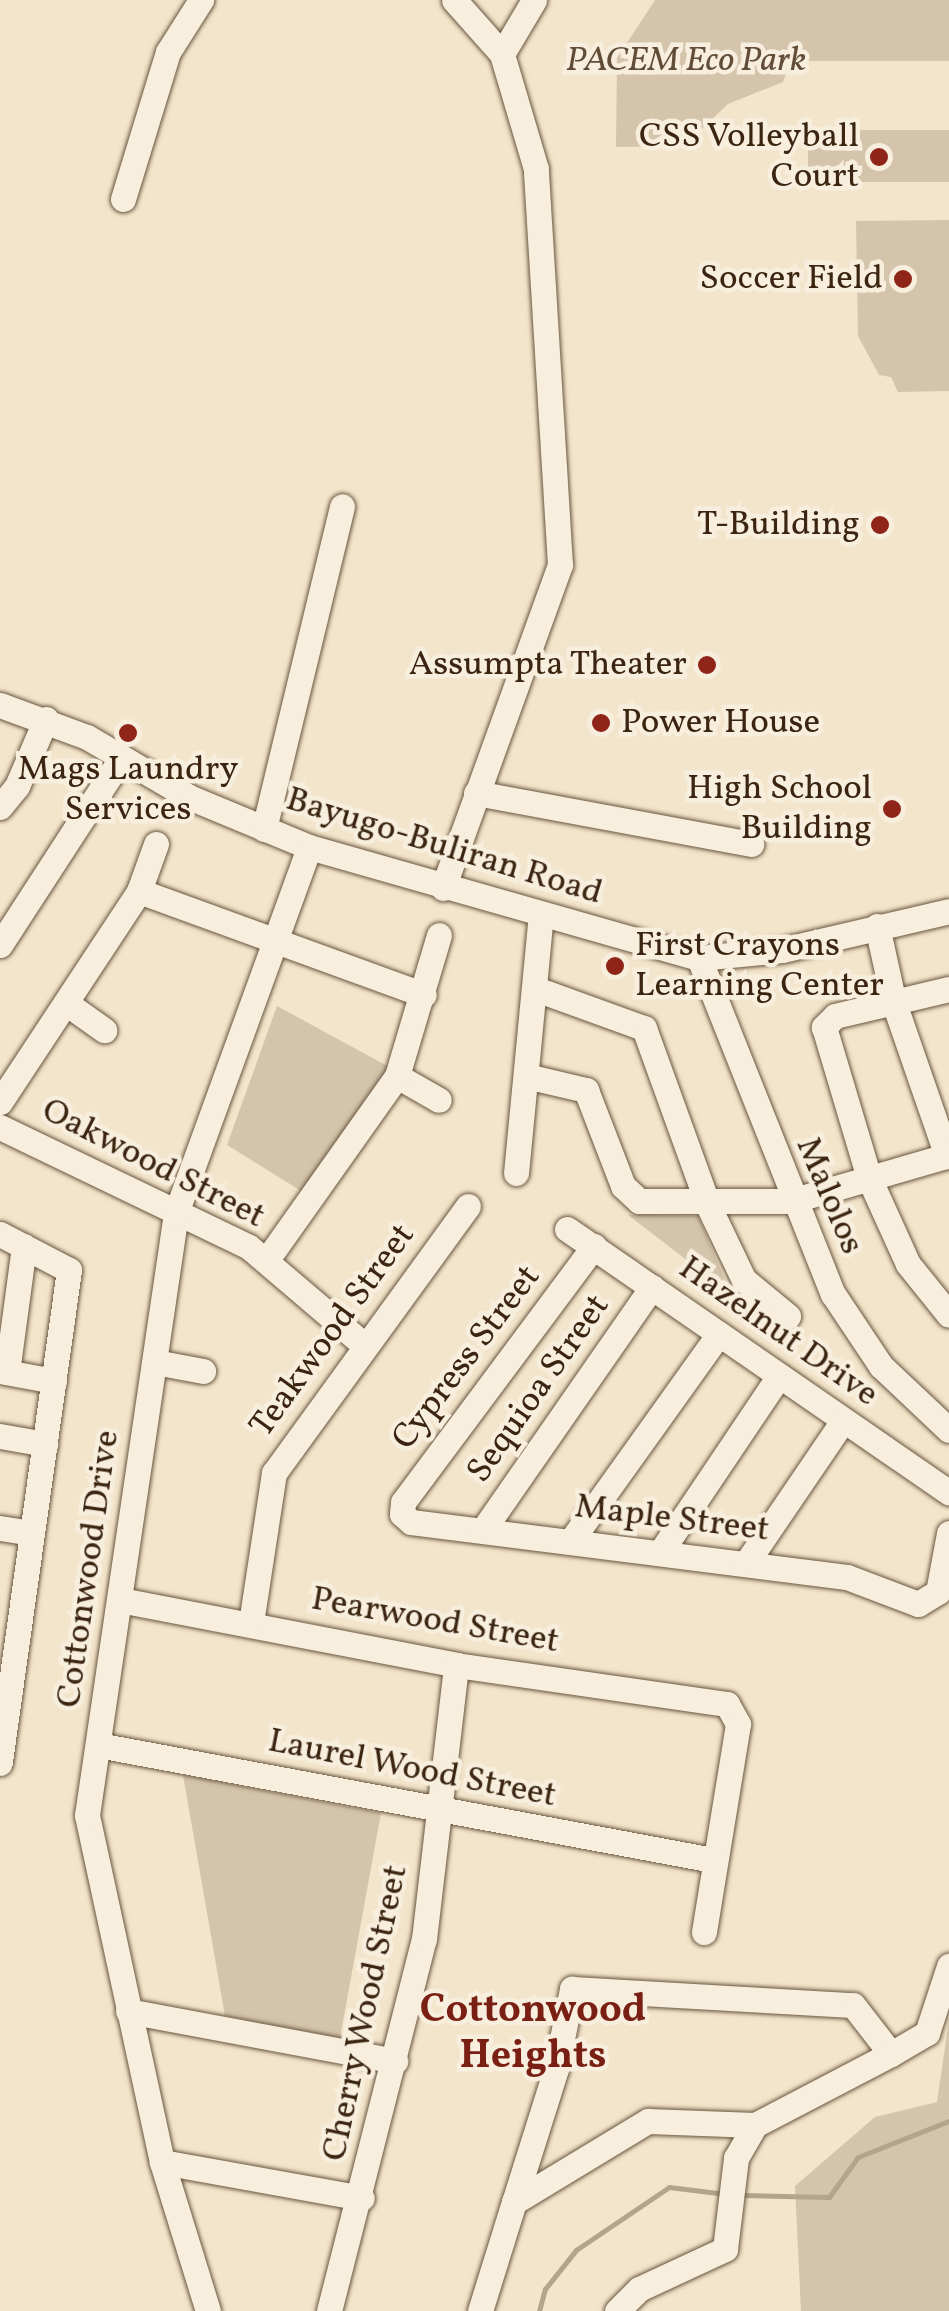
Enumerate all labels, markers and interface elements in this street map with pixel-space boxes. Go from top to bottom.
park label: PACEM Eco Park [566,40,806,82]
place label: CSS Volleyball Court [638,116,859,198]
marker: CSS Volleyball Court [868,146,890,168]
place label: Soccer Field [700,258,883,300]
marker: Soccer Field [892,268,914,290]
place label: T-Building [697,504,860,546]
marker: T-Building [869,514,891,536]
place label: Assumpta Theater [408,644,687,686]
marker: Assumpta Theater [696,654,718,676]
place label: Power House [621,702,820,744]
marker: Power House [590,712,612,734]
marker: Mags Laundry Services [117,722,139,744]
place label: Mags Laundry Services [18,749,238,831]
place label: High School Building [687,768,872,850]
street label: Bayugo-Buliran Road [281,779,607,915]
marker: High School Building [881,798,903,820]
place label: First Crayons Learning Center [635,925,884,1007]
marker: First Crayons Learning Center [604,955,626,977]
street label: Oakwood Street [35,1090,271,1238]
street label: Malolos [786,1131,872,1261]
street label: Teakwood Street [241,1216,425,1446]
street label: Hazelnut Drive [670,1248,886,1416]
street label: Cypress Street [384,1257,550,1459]
street label: Sequioa Street [459,1287,619,1491]
street label: Cottonwood Drive [49,1428,129,1710]
street label: Maple Street [572,1486,772,1552]
street label: Pearwood Street [308,1579,562,1663]
street label: Laurel Wood Street [264,1720,560,1818]
street label: Cherry Wood Street [314,1860,418,2166]
district label: Cottonwood Heights [420,1987,646,2081]

